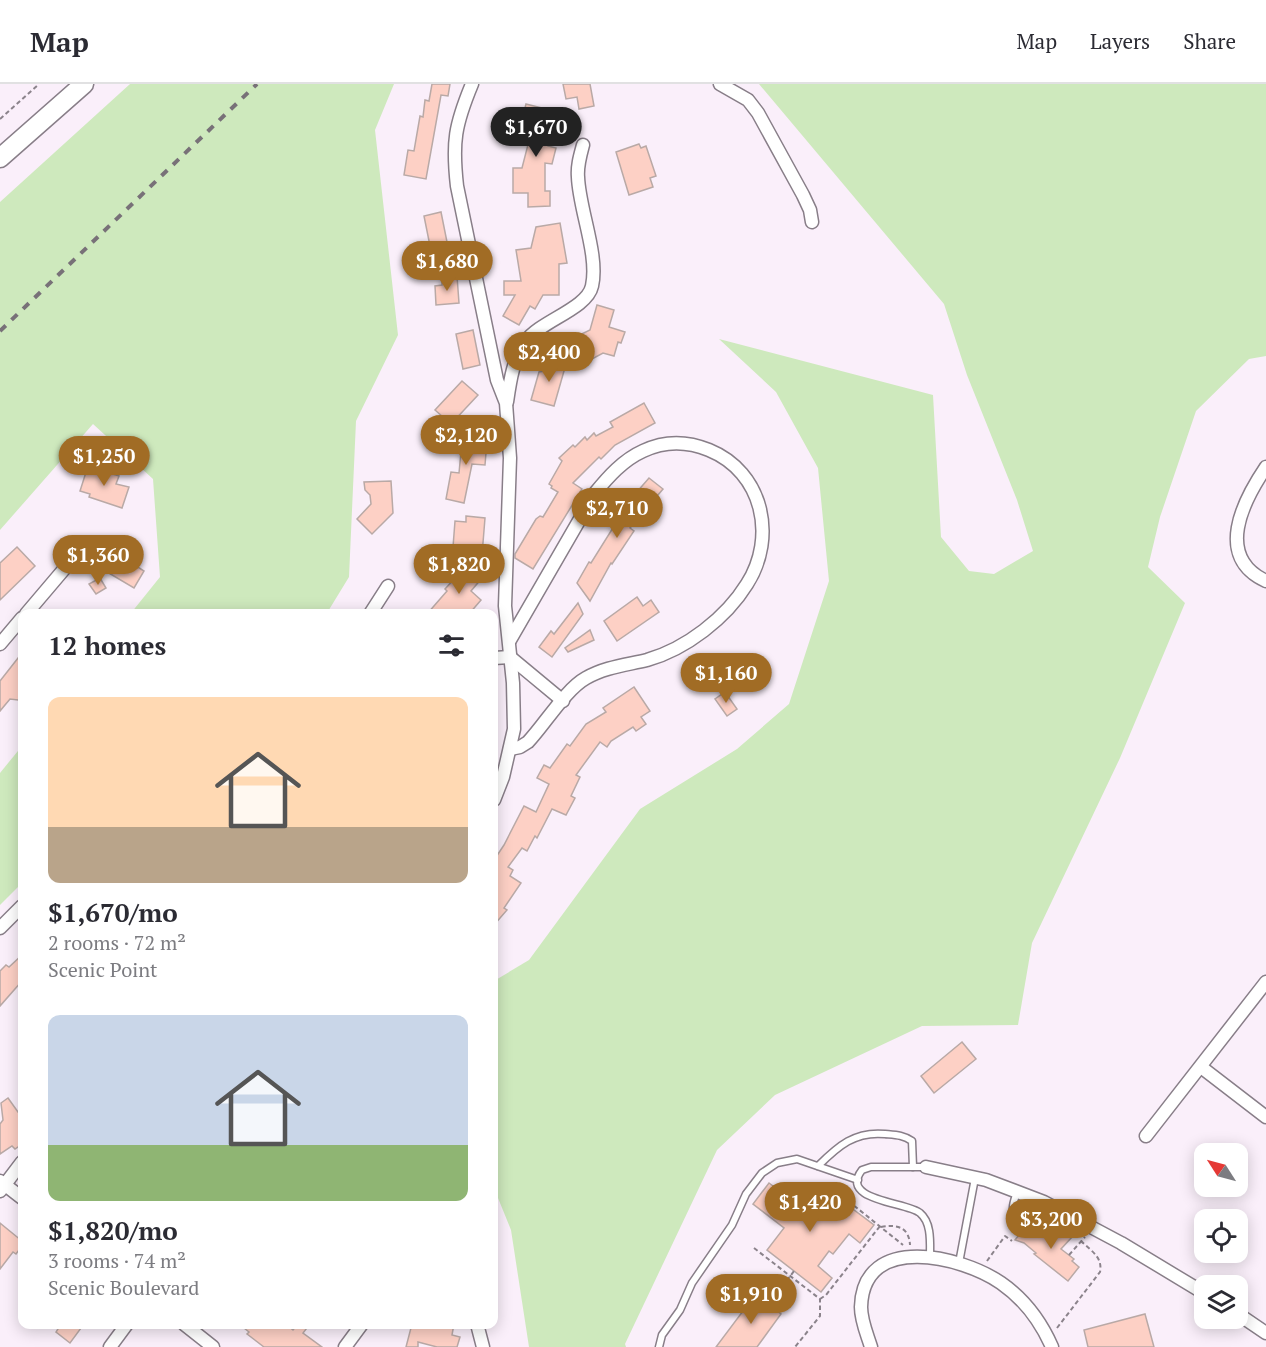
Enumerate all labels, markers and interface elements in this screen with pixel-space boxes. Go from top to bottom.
text: Map [30,23,89,60]
text: Map [1016,27,1057,55]
text: Layers [1090,27,1150,55]
text: Share [1183,27,1236,55]
pin: $1,670 [487,107,585,158]
text: $1,670 [505,113,567,140]
pin: $1,680 [398,241,496,292]
text: $1,680 [416,247,478,274]
pin: $2,400 [500,332,598,383]
text: $2,400 [518,338,580,365]
pin: $2,120 [417,415,515,466]
text: $2,120 [435,421,497,448]
pin: $1,250 [55,436,153,487]
text: $1,250 [73,442,135,469]
pin: $2,710 [568,488,666,539]
text: $2,710 [586,494,648,521]
pin: $1,360 [49,535,147,586]
text: $1,360 [67,541,129,568]
pin: $1,820 [410,544,508,595]
text: $1,820 [428,550,490,577]
text: 12 homes [48,628,166,662]
icon: filters [435,629,468,662]
pin: $1,160 [677,653,775,704]
text: $1,160 [695,659,757,686]
icon: home [204,736,312,844]
text: $1,670/mo [48,895,178,929]
text: 2 rooms · 72 m² [48,929,186,956]
text: Scenic Point [48,956,158,983]
icon: home [204,1054,312,1162]
north arrow [1194,1143,1248,1197]
map controls [1194,1143,1248,1329]
pin: $1,420 [761,1182,859,1233]
text: $1,420 [779,1188,841,1215]
pin: $3,200 [1002,1199,1100,1250]
text: $3,200 [1020,1205,1082,1232]
button: locate [1194,1209,1248,1263]
text: $1,820/mo [48,1213,178,1247]
text: 3 rooms · 74 m² [48,1247,186,1274]
text: Scenic Boulevard [48,1274,199,1301]
pin: $1,910 [702,1274,800,1325]
button: layers [1194,1275,1248,1329]
text: $1,910 [720,1280,782,1307]

